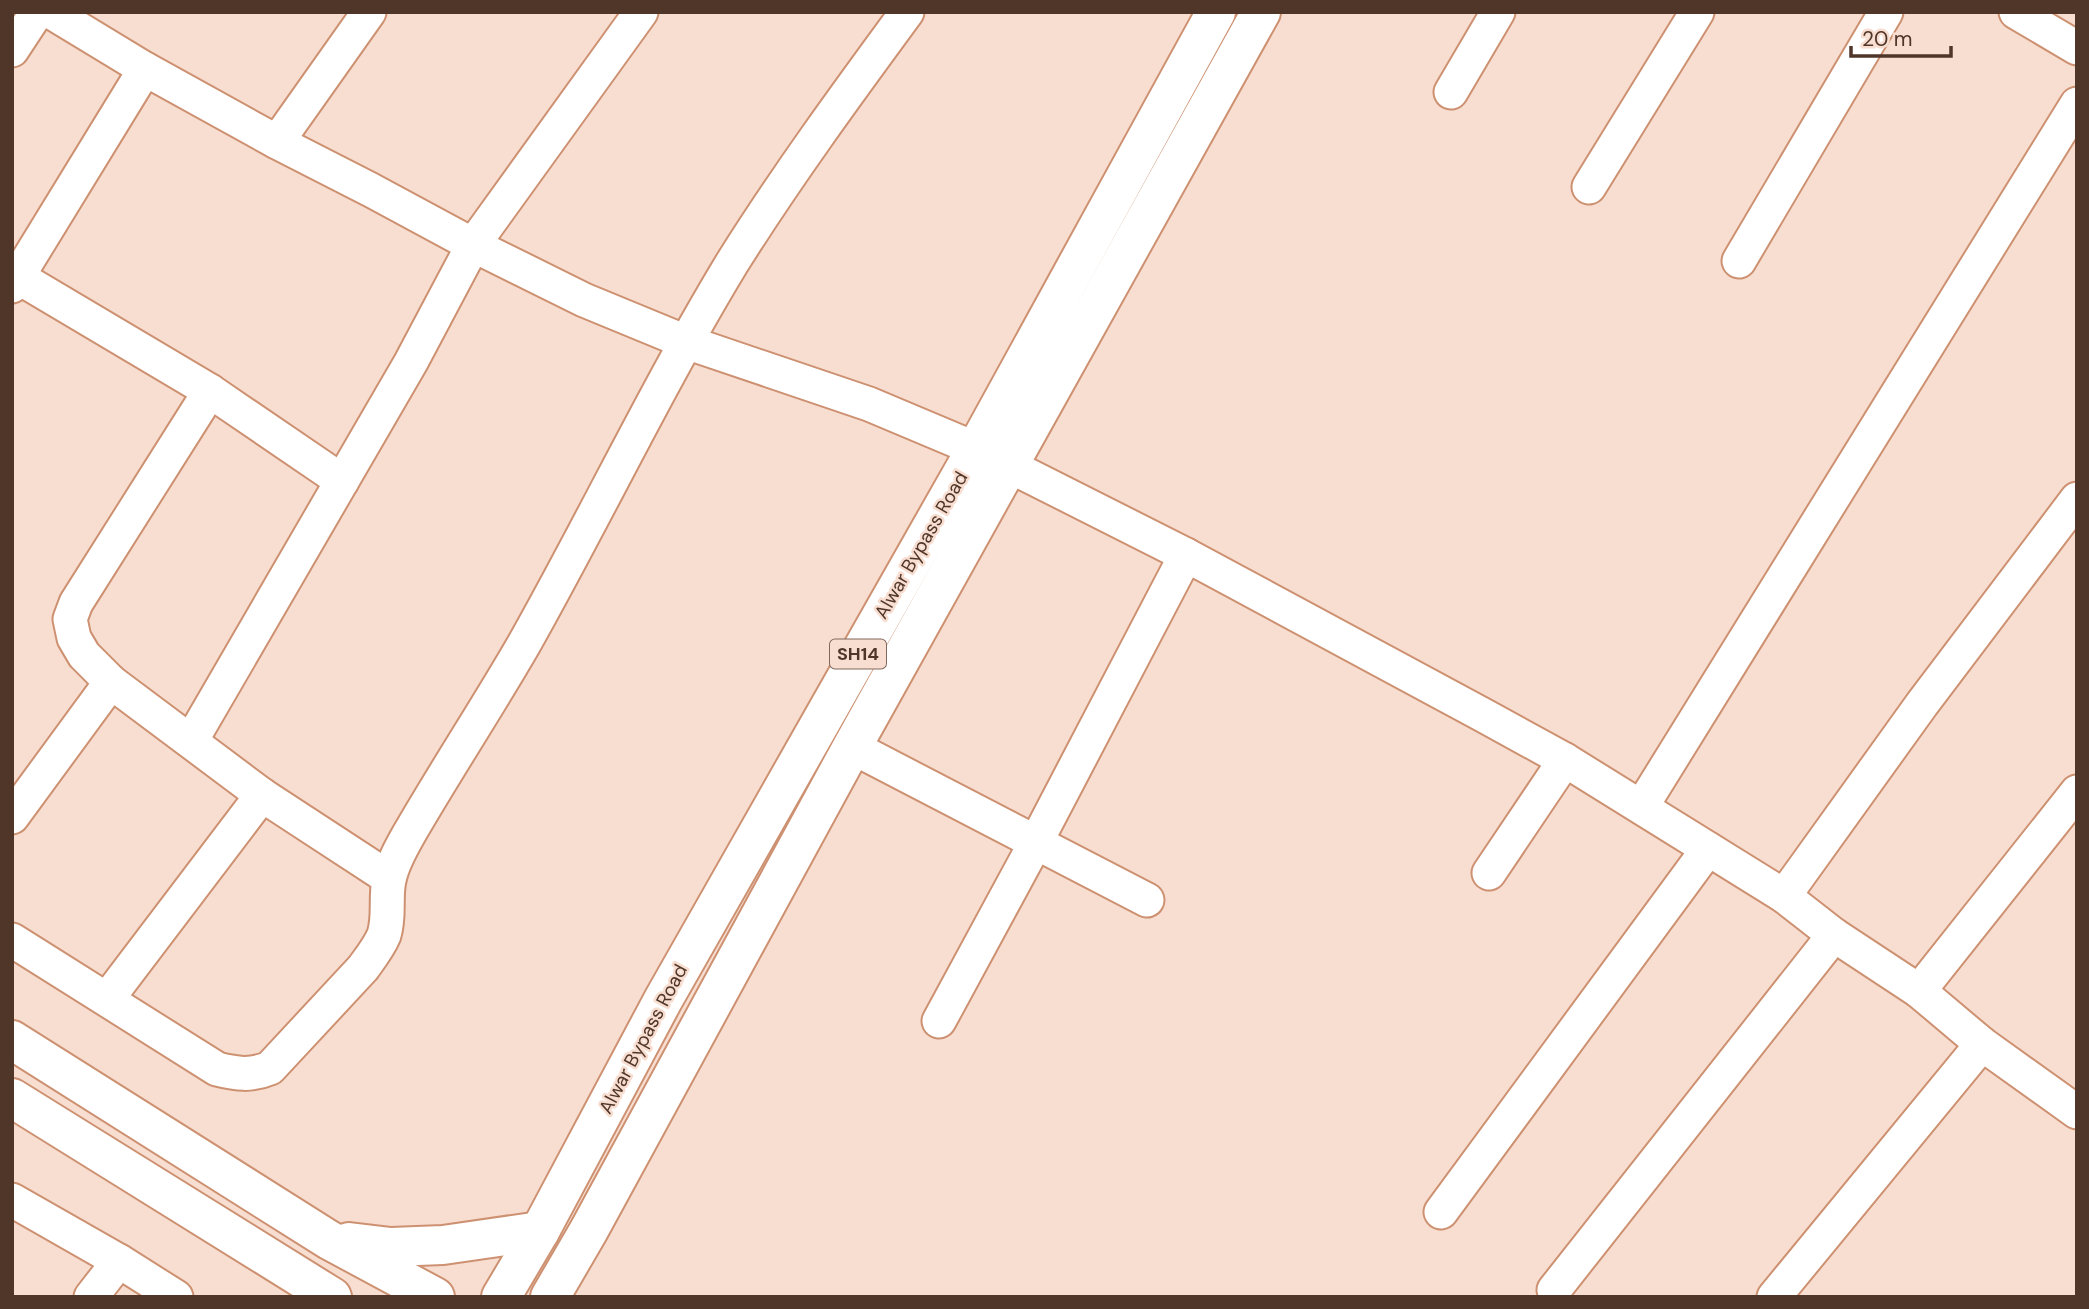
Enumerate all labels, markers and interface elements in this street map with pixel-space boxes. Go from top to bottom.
scale bar [1851,14,1951,58]
text: 20 m [1862,25,1913,53]
street label: Alwar Bypass Road [869,467,973,623]
road number: SH14 [830,640,886,668]
street label: Alwar Bypass Road [593,960,693,1118]

